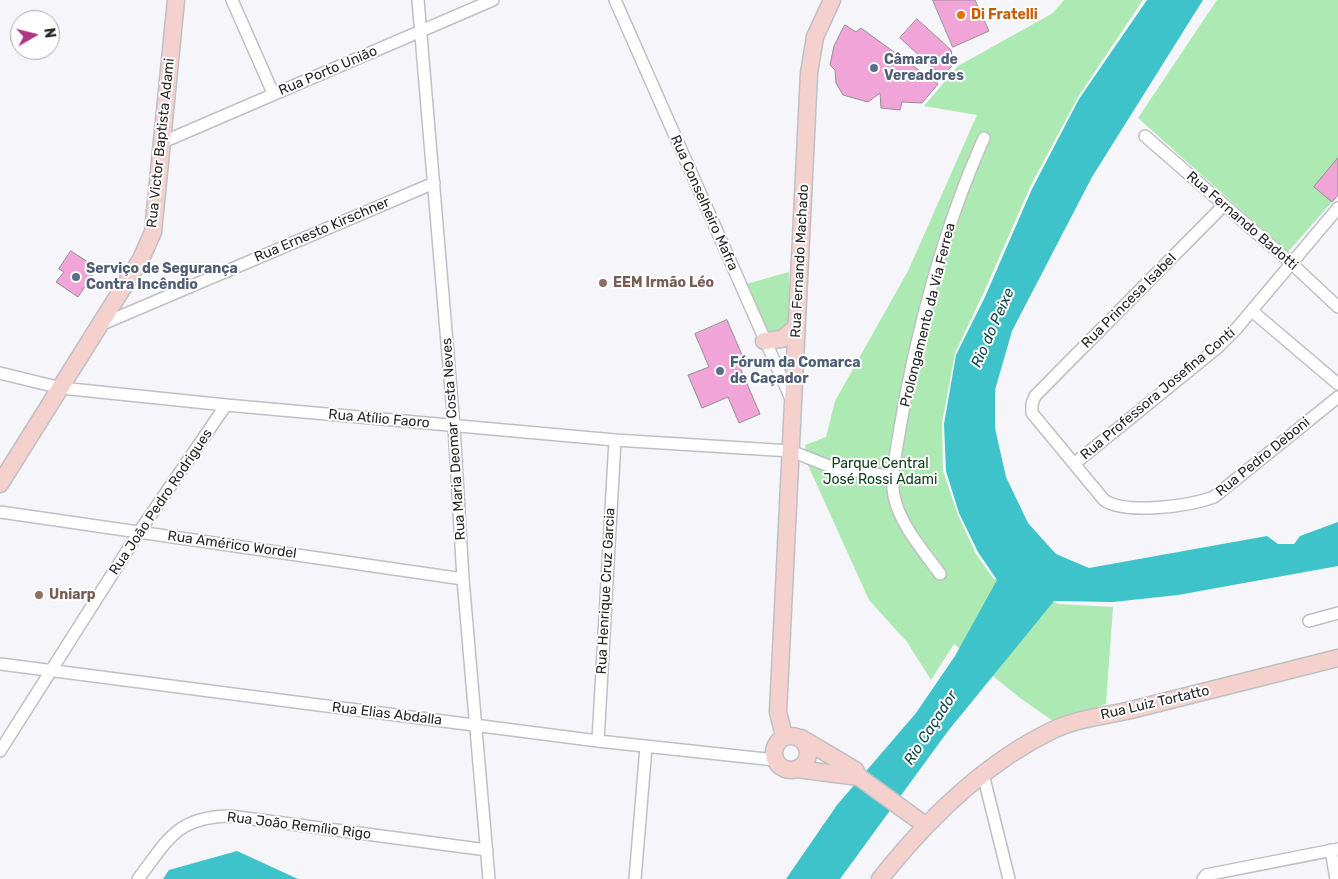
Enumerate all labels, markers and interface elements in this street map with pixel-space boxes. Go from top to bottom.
place label: Di Fratelli [971,7,1038,23]
marker: Di Fratelli [955,9,967,21]
north arrow [10,10,60,60]
text: N [40,27,58,39]
street label: Rua Porto União [276,43,380,99]
place label: Câmara de Vereadores [884,52,964,84]
street label: Rua Victor Baptista Adami [144,57,178,229]
marker: Câmara de Vereadores [868,62,880,74]
street label: Rua Conselheiro Mafra [667,133,741,273]
street label: Rua Fernando Badotti [1183,168,1301,274]
street label: Rua Fernando Machado [788,184,812,338]
street label: Rua Ernesto Kirschner [252,194,392,266]
street label: Prolongamento da Via Ferrea [897,221,959,409]
street label: Rua Princesa Isabel [1078,250,1180,352]
place label: Serviço de Segurança Contra Incêndio [86,261,238,294]
marker: Serviço de Segurança Contra Incêndio [70,271,82,283]
place label: EEM Irmão Léo [613,275,714,291]
marker: EEM Irmão Léo [597,277,609,289]
water label: Rio do Peixe [968,286,1018,370]
street label: Rua Professora Josefina Conti [1077,324,1239,464]
street label: Rua Maria Deomar Costa Neves [439,337,469,541]
place label: Fórum da Comarca de Caçador [730,355,861,388]
marker: Fórum da Comarca de Caçador [714,365,726,377]
street label: Rua Atílio Faoro [328,406,430,432]
street label: Rua Pedro Deboni [1213,414,1313,500]
street label: Rua João Pedro Rodrigues [106,426,216,578]
park label: Parque Central José Rossi Adami [823,456,937,488]
street label: Rua Henrique Cruz Garcia [593,507,619,675]
street label: Rua Américo Wordel [166,528,298,562]
place label: Uniarp [49,587,96,603]
marker: Uniarp [33,589,45,601]
street label: Rua Luiz Tortatto [1099,682,1211,724]
water label: Rio Caçador [900,688,962,768]
street label: Rua Elias Abdalla [331,699,443,729]
street label: Rua João Remílio Rigo [226,809,372,843]

